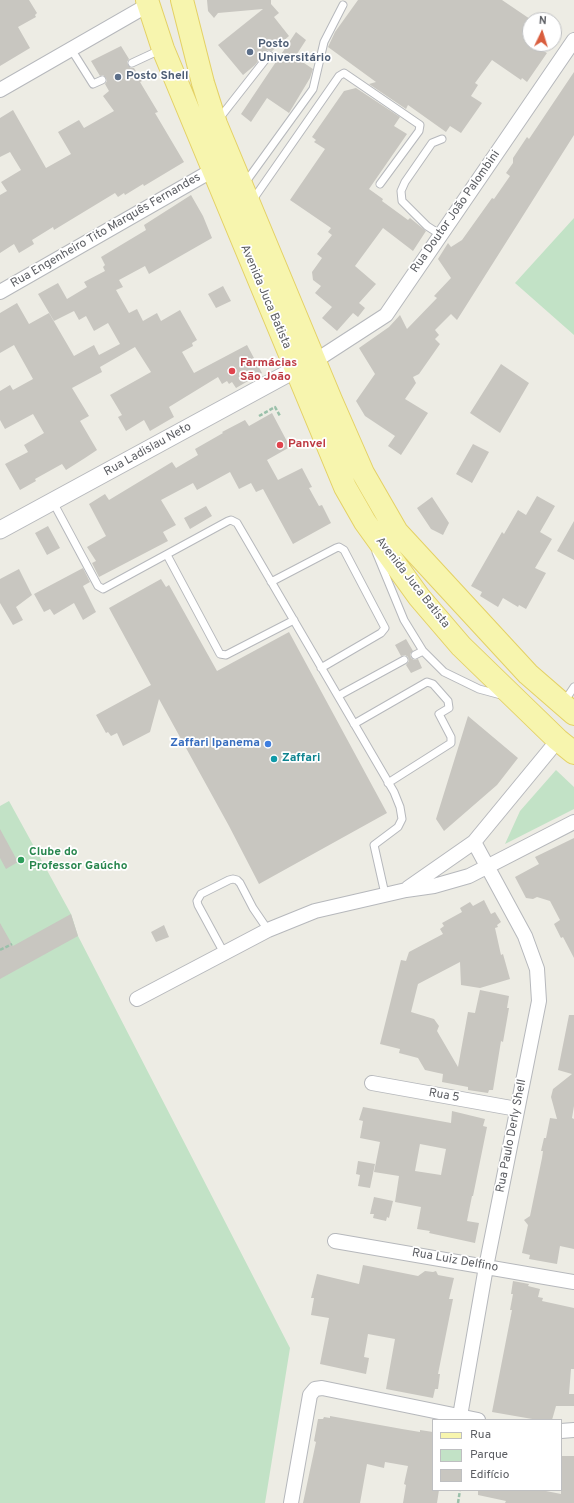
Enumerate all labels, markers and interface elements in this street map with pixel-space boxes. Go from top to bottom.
north arrow [522,12,562,52]
text: N [538,14,547,28]
place label: Posto Universitário [258,38,331,66]
marker: Posto Universitário [245,47,255,57]
place label: Posto Shell [126,70,189,84]
marker: Posto Shell [113,72,123,82]
street label: Rua Doutor João Palombini [408,148,504,276]
street label: Rua Engenheiro Tito Marquês Fernandes [9,171,203,291]
street label: Avenida Juca Batista [237,243,293,351]
place label: Farmácias São João [240,357,297,385]
marker: Farmácias São João [227,366,237,376]
street label: Rua Ladislau Neto [102,420,194,480]
place label: Panvel [288,438,326,452]
marker: Panvel [275,440,285,450]
street label: Avenida Juca Batista [372,535,452,631]
place label: Zaffari Ipanema [170,737,260,751]
marker: Zaffari Ipanema [263,739,273,749]
place label: Zaffari [282,752,320,766]
marker: Zaffari [269,754,279,764]
place label: Clube do Professor Gaúcho [29,846,128,874]
marker: Clube do Professor Gaúcho [16,855,26,865]
street label: Rua Paulo Derly Shell [494,1078,530,1194]
street label: Rua 5 [427,1086,461,1106]
street label: Rua Luiz Delfino [411,1246,499,1276]
legend [432,1419,562,1491]
text: Rua [470,1427,491,1443]
text: Parque [470,1447,508,1463]
text: Edifício [470,1467,509,1483]

